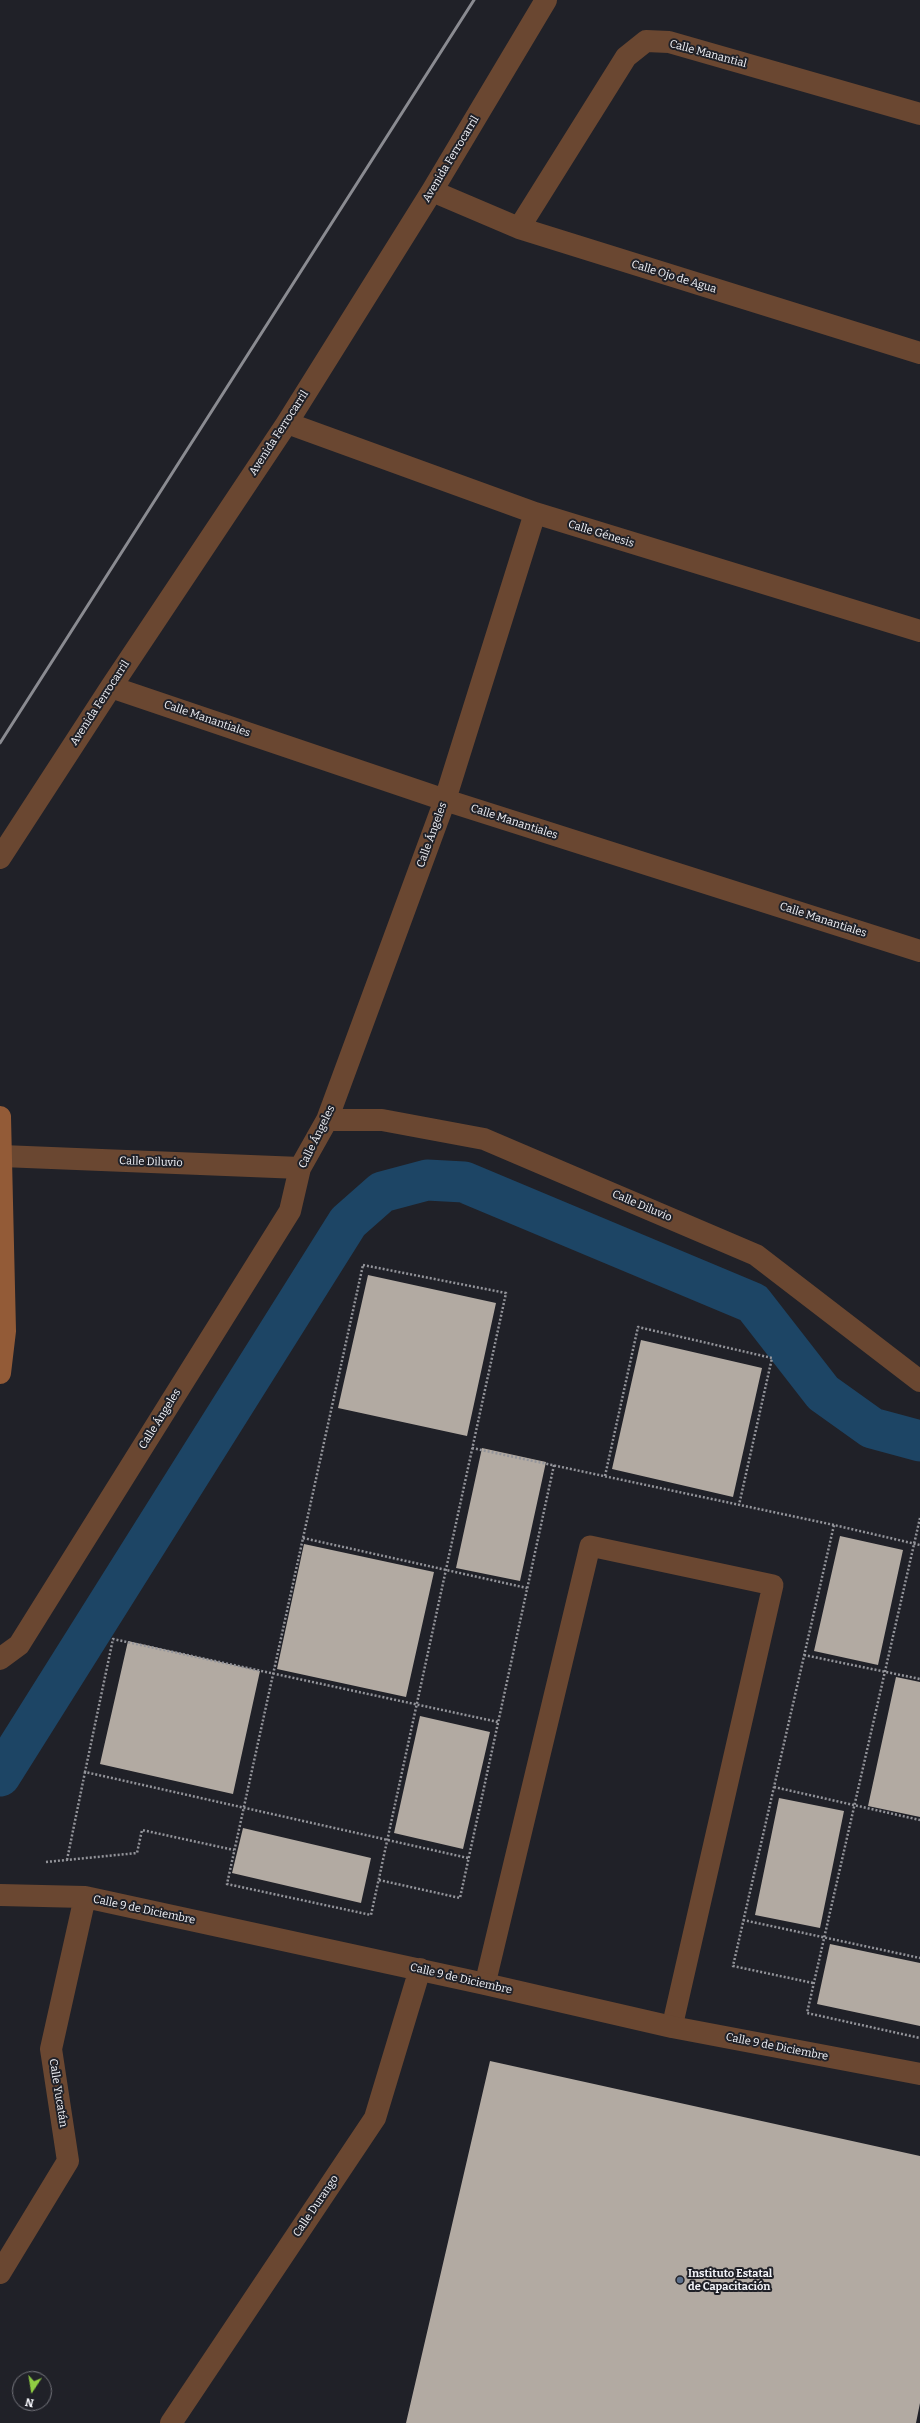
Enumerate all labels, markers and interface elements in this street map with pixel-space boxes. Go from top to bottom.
street label: Calle Manantial [668,37,748,71]
street label: Avenida Ferrocarril [420,113,482,205]
street label: Calle Ojo de Agua [630,258,718,296]
street label: Avenida Ferrocarril [247,388,311,478]
street label: Calle Génesis [566,518,636,550]
street label: Avenida Ferrocarril [68,658,132,748]
street label: Calle Manantiales [162,698,252,740]
street label: Calle Ángeles [414,801,450,869]
street label: Calle Manantiales [469,802,559,842]
street label: Calle Manantiales [778,900,868,940]
street label: Calle Ángeles [296,1103,338,1171]
street label: Calle Diluvio [119,1154,183,1170]
street label: Calle Diluvio [610,1187,674,1225]
street label: Calle Ángeles [136,1386,184,1452]
street label: Calle 9 de Diciembre [92,1893,196,1927]
street label: Calle 9 de Diciembre [409,1961,513,1997]
street label: Calle 9 de Diciembre [725,2031,829,2063]
street label: Calle Yucatán [46,2058,70,2128]
street label: Calle Durango [290,2173,342,2239]
place label: Instituto Estatal de Capacitación [688,2267,772,2293]
marker: Instituto Estatal de Capacitación [675,2275,685,2285]
north arrow [12,2371,52,2411]
text: N [24,2395,35,2409]

